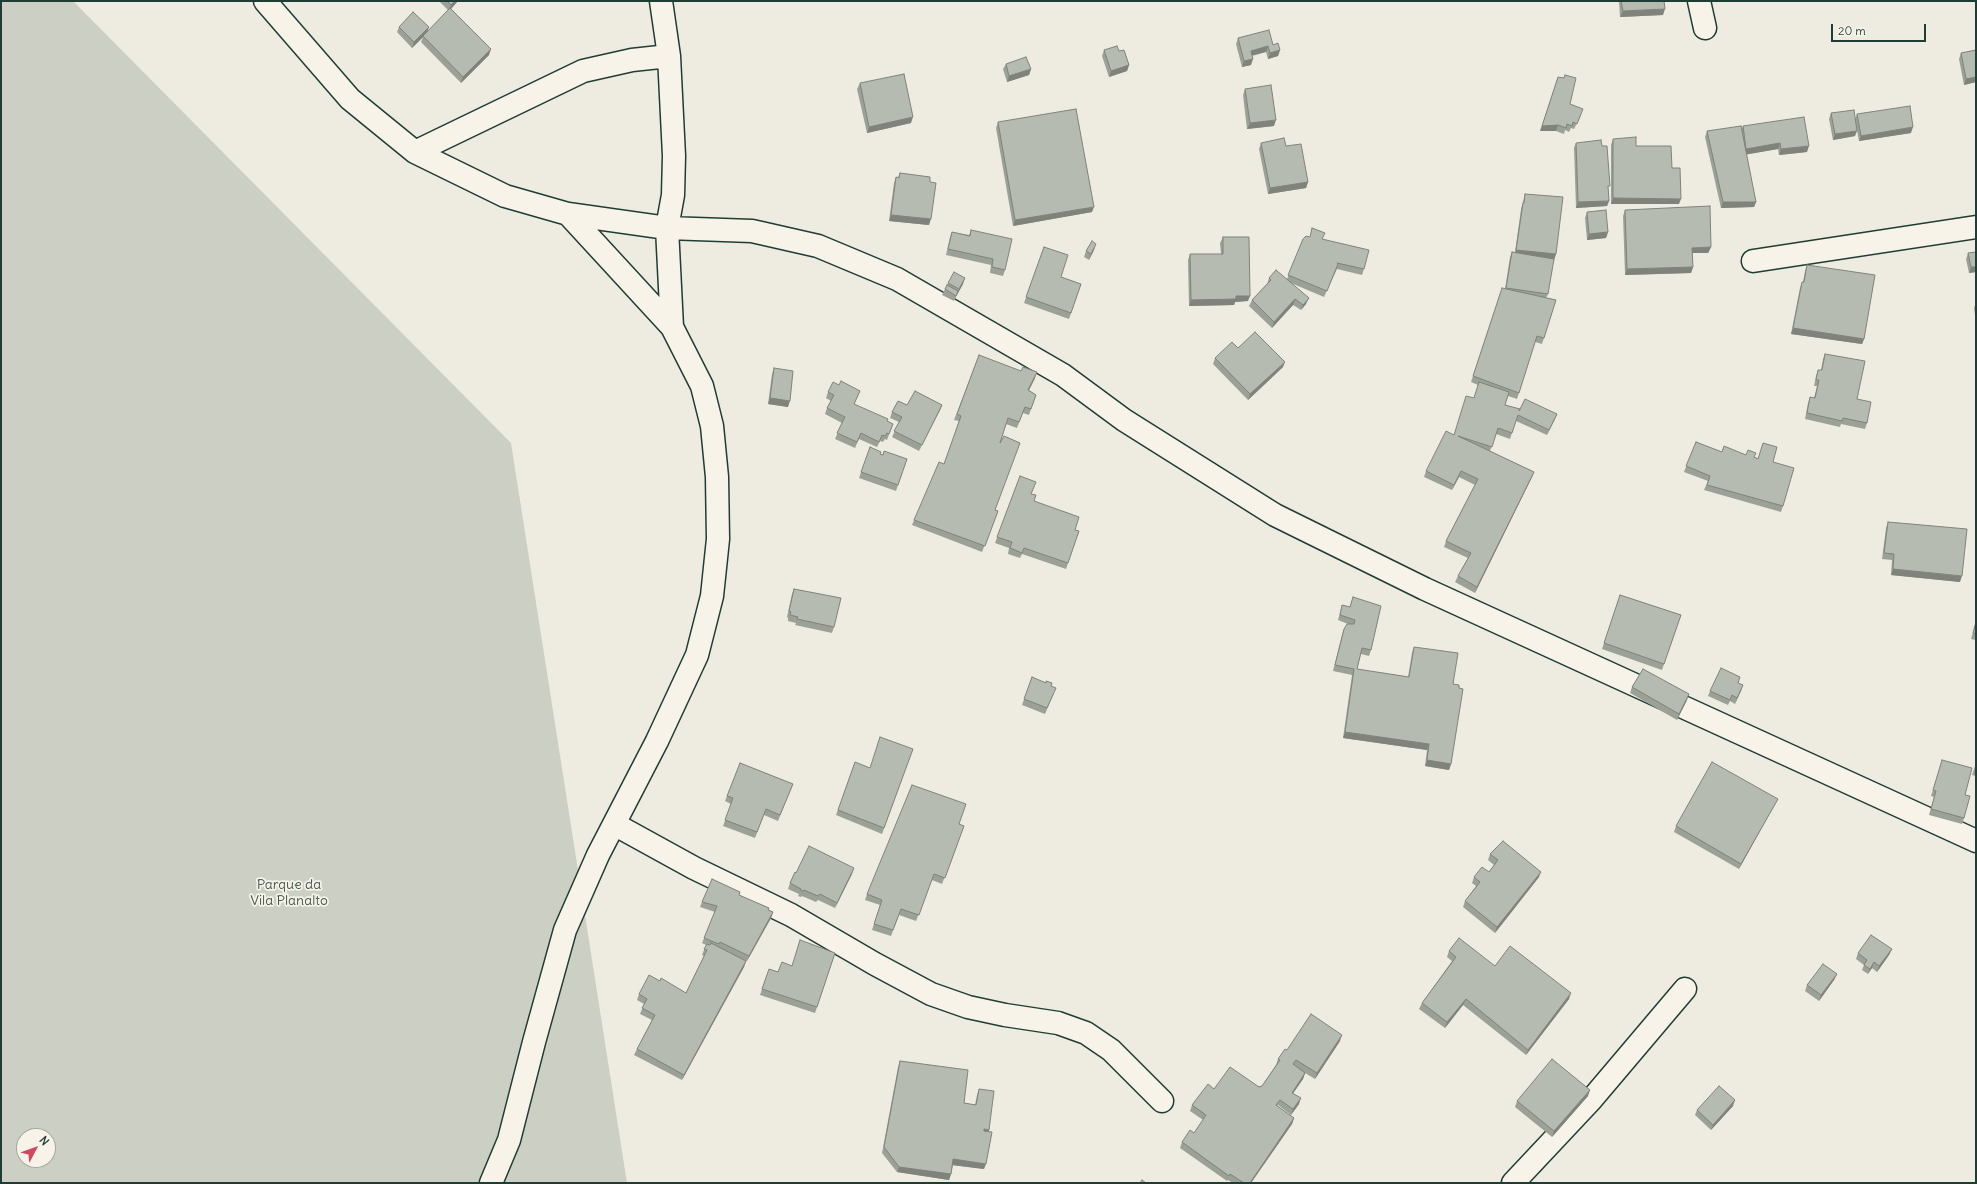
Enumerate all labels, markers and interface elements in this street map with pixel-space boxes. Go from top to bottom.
scale bar [1833,16,1928,42]
text: 20 m [1838,23,1866,38]
park label: Parque da Vila Planalto [250,877,328,910]
north arrow [16,1128,56,1168]
text: N [37,1133,52,1148]

